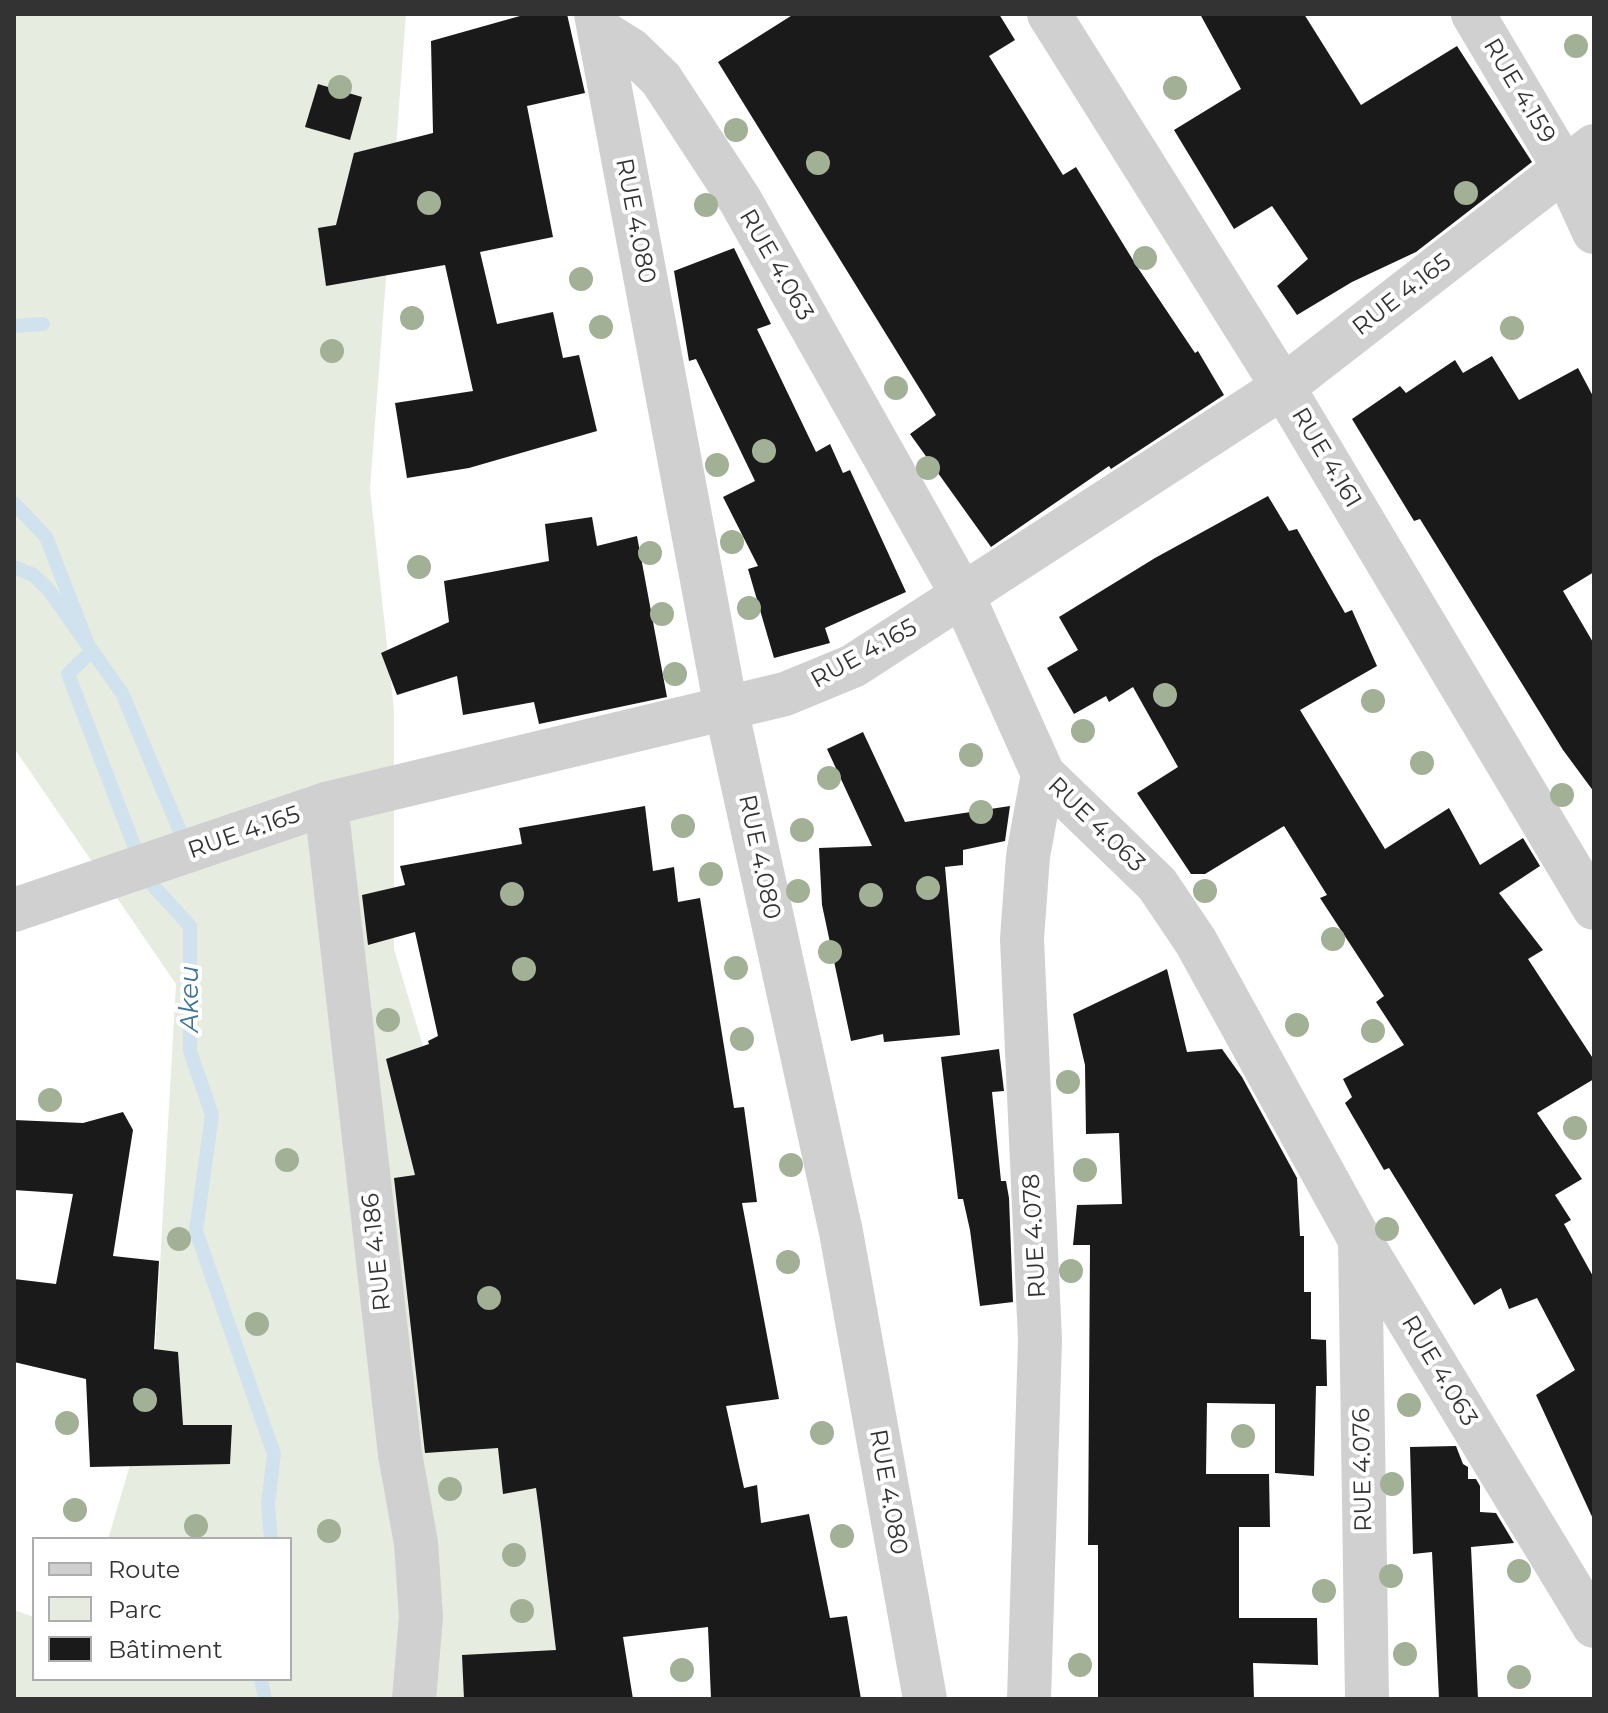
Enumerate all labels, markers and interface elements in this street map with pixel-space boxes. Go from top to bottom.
street label: RUE 4.159 [1477,34,1561,148]
street label: RUE 4.080 [609,156,661,286]
street label: RUE 4.063 [733,204,819,326]
street label: RUE 4.165 [1347,248,1457,342]
street label: RUE 4.161 [1285,403,1367,513]
street label: RUE 4.165 [806,613,922,695]
street label: RUE 4.063 [1041,772,1151,878]
street label: RUE 4.080 [732,792,786,922]
street label: RUE 4.165 [184,800,304,866]
water label: Akeu [174,966,206,1032]
street label: RUE 4.078 [1017,1173,1053,1299]
street label: RUE 4.186 [356,1192,398,1312]
street label: RUE 4.063 [1395,1310,1483,1432]
street label: RUE 4.076 [1348,1408,1378,1532]
street label: RUE 4.080 [863,1427,913,1557]
legend [32,1537,292,1681]
text: Route [108,1555,180,1584]
text: Parc [108,1595,162,1624]
text: Bâtiment [108,1635,222,1664]

